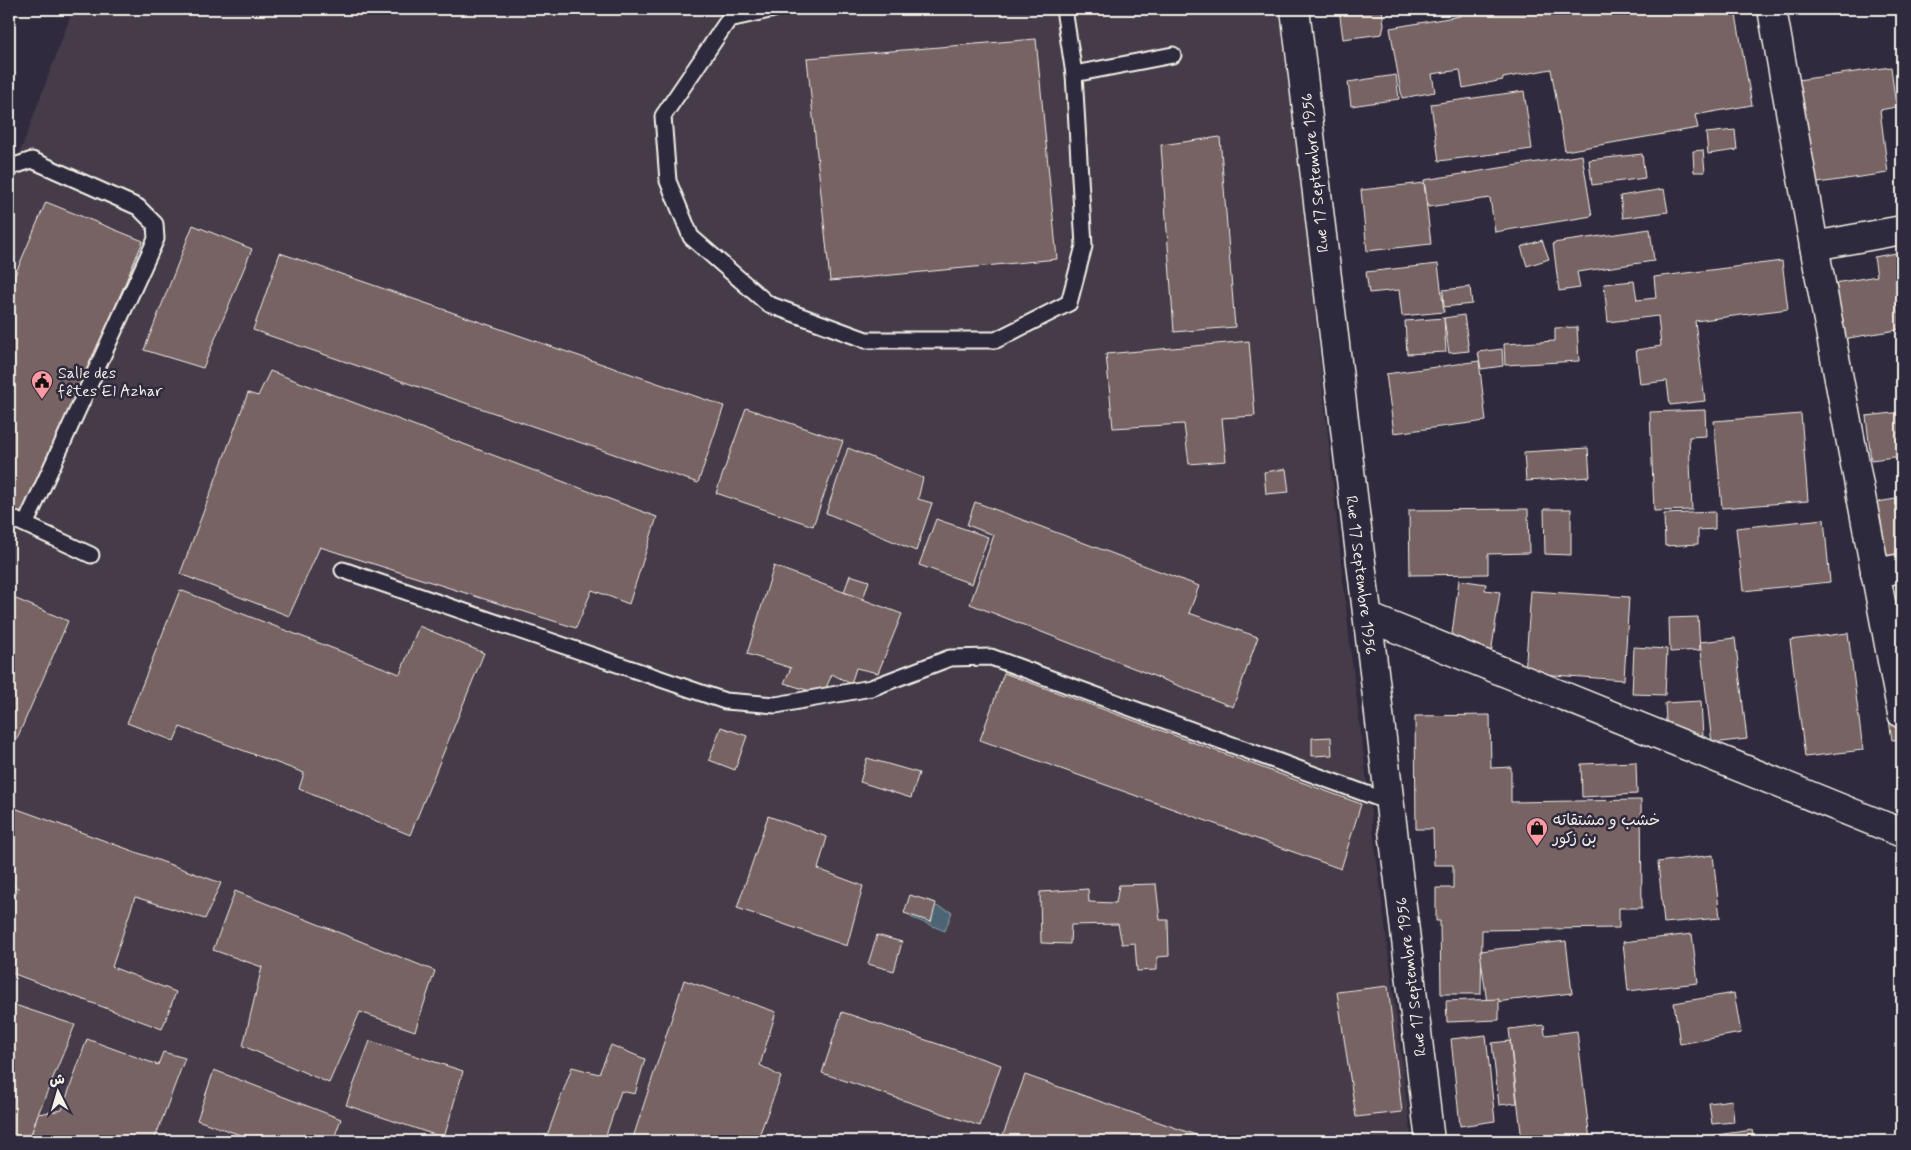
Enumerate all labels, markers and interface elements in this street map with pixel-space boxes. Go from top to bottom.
street label: Rue 17 Septembre 1956 [1297,92,1334,254]
place label: Salle des fêtes El Azhar [58,363,163,402]
public building icon: Salle des fêtes El Azhar [30,369,54,400]
street label: Rue 17 Septembre 1956 [1340,494,1381,656]
place label: خشب و مشتقاته بن زكور [1551,810,1660,849]
shop icon: خشب و مشتقاته بن زكور [1525,816,1549,847]
street label: Rue 17 Septembre 1956 [1391,896,1432,1058]
north arrow [32,1068,82,1118]
text: ش [48,1070,65,1090]

